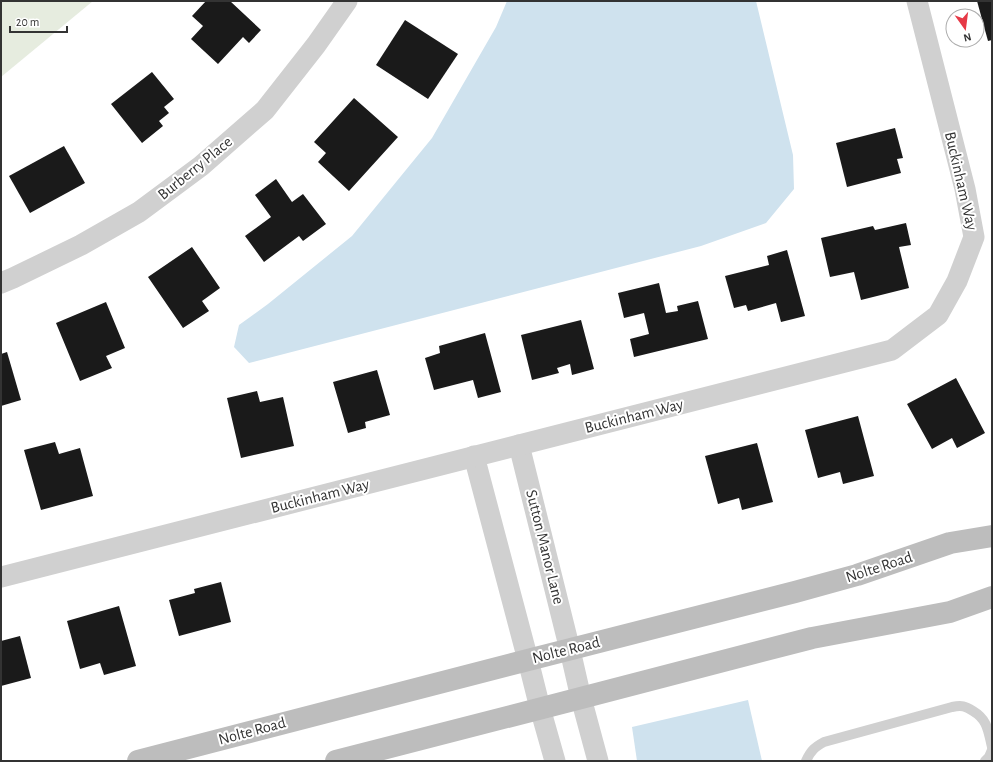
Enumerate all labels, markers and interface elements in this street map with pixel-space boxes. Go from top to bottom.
scale bar [10,8,67,34]
north arrow [945,8,985,48]
text: 20 m [16,16,39,28]
text: N [962,31,972,43]
street label: Buckinham Way [941,130,980,232]
street label: Burberry Place [155,133,236,203]
street label: Buckinham Way [583,396,685,437]
street label: Buckinham Way [269,476,371,517]
street label: Sutton Manor Lane [523,488,567,606]
street label: Nolte Road [844,549,914,585]
street label: Nolte Road [531,634,601,666]
street label: Nolte Road [217,714,287,748]

